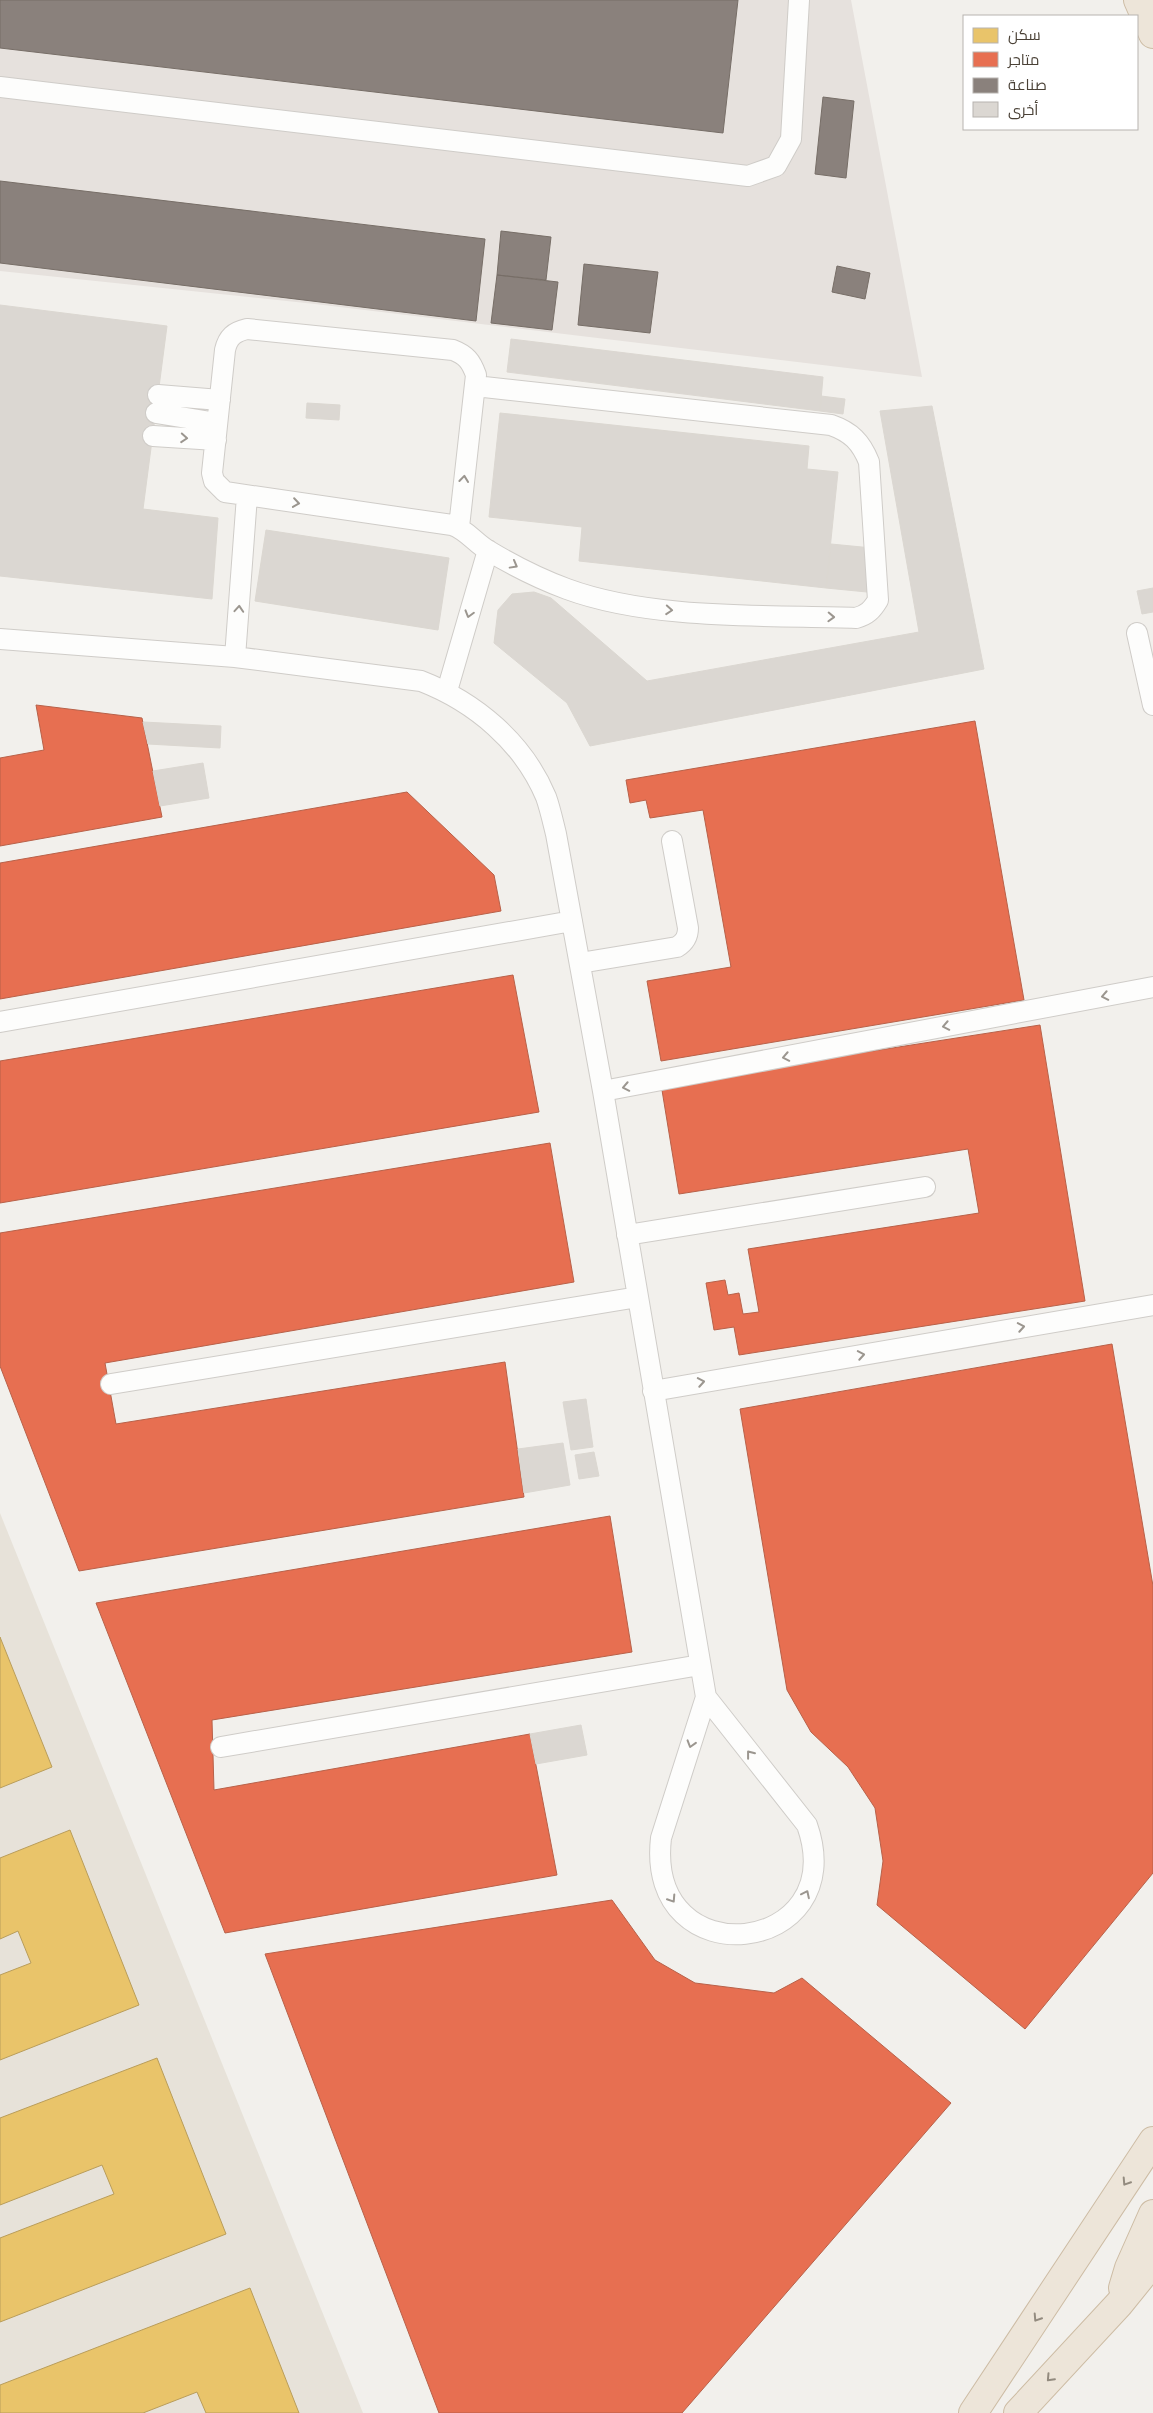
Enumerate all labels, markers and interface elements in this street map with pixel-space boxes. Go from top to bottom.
legend [963,15,1138,130]
text: سكن [1008,25,1041,45]
text: متاجر [1007,50,1039,69]
text: صناعة [1008,75,1047,93]
text: أخرى [1008,100,1038,120]
one-way arrow [181,432,189,443]
one-way arrow [458,475,469,483]
one-way arrow [291,497,300,507]
one-way arrow [509,559,518,569]
one-way arrow [233,604,244,612]
one-way arrow [665,604,673,615]
one-way arrow [465,609,475,618]
one-way arrow [827,612,835,623]
one-way arrow [1101,991,1110,1001]
one-way arrow [941,1021,950,1031]
one-way arrow [781,1051,790,1061]
one-way arrow [622,1081,631,1091]
one-way arrow [1017,1323,1025,1333]
one-way arrow [856,1350,865,1360]
one-way arrow [696,1378,705,1388]
one-way arrow [687,1739,697,1747]
one-way arrow [747,1750,756,1759]
one-way arrow [800,1890,810,1899]
one-way arrow [666,1894,676,1903]
one-way arrow [1123,2176,1132,2186]
one-way arrow [1033,2312,1043,2321]
one-way arrow [1047,2373,1056,2382]

